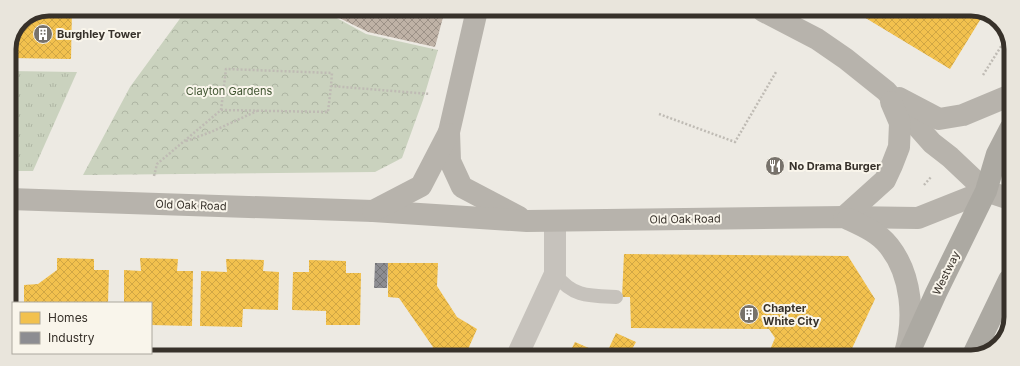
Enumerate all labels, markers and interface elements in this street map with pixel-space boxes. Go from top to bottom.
building icon: Burghley Tower [32,23,54,45]
place label: Burghley Tower [57,27,142,41]
park label: Clayton Gardens [186,84,272,98]
restaurant icon: No Drama Burger [764,155,786,177]
place label: No Drama Burger [789,159,881,173]
street label: Old Oak Road [155,197,227,213]
street label: Old Oak Road [649,211,721,227]
street label: Westway [929,249,963,297]
place label: Chapter White City [763,301,820,328]
legend [12,302,152,354]
building icon: Chapter White City [738,303,760,325]
text: Homes [48,310,88,325]
text: Industry [48,330,95,345]

